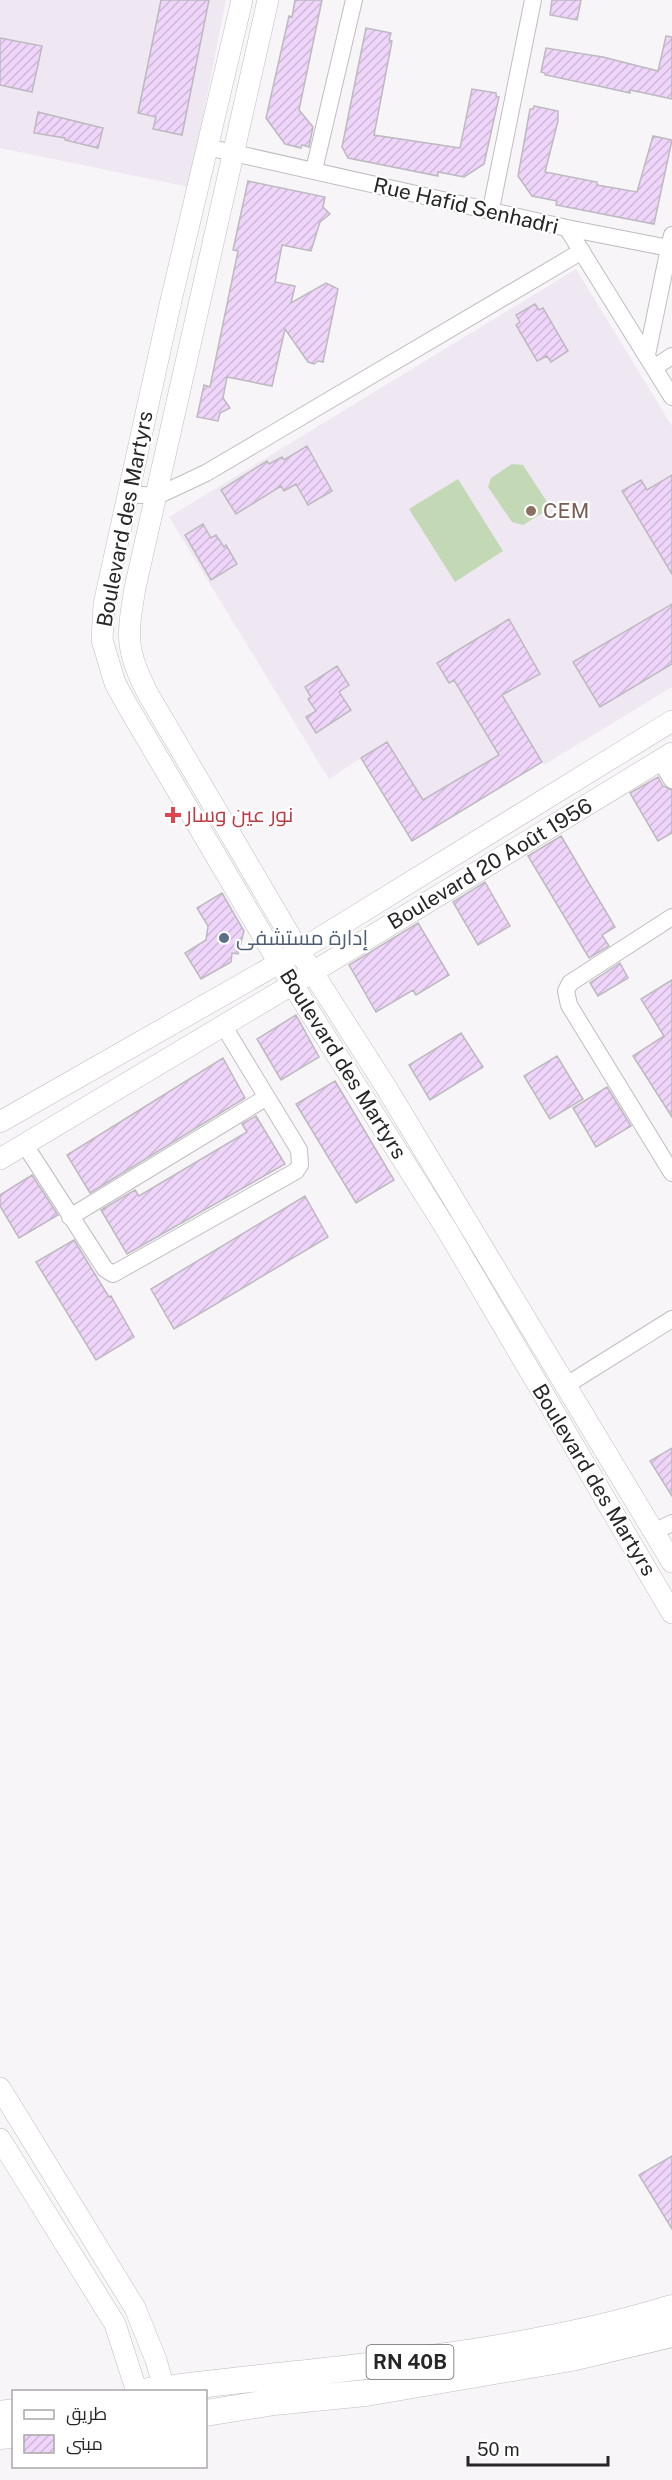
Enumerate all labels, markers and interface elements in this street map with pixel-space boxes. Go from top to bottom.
street label: Rue Hafid Senhadri [371,172,561,239]
street label: Boulevard des Martyrs [91,409,158,629]
place label: CEM [543,498,589,523]
marker: CEM [524,504,538,518]
street label: Boulevard 20 Août 1956 [383,793,596,935]
place label: نور عين وسار [185,802,293,828]
marker: نور عين وسار [164,806,182,824]
place label: إدارة مستشفى [236,925,368,951]
marker: إدارة مستشفى [217,931,231,945]
street label: Boulevard des Martyrs [275,964,412,1163]
street label: Boulevard des Martyrs [527,1379,662,1580]
road number: RN 40B [366,2345,454,2379]
legend [12,2390,207,2468]
text: طريق [66,2403,107,2426]
scale bar [468,2429,608,2467]
text: مبنى [66,2433,103,2455]
text: 50 m [477,2439,520,2460]

